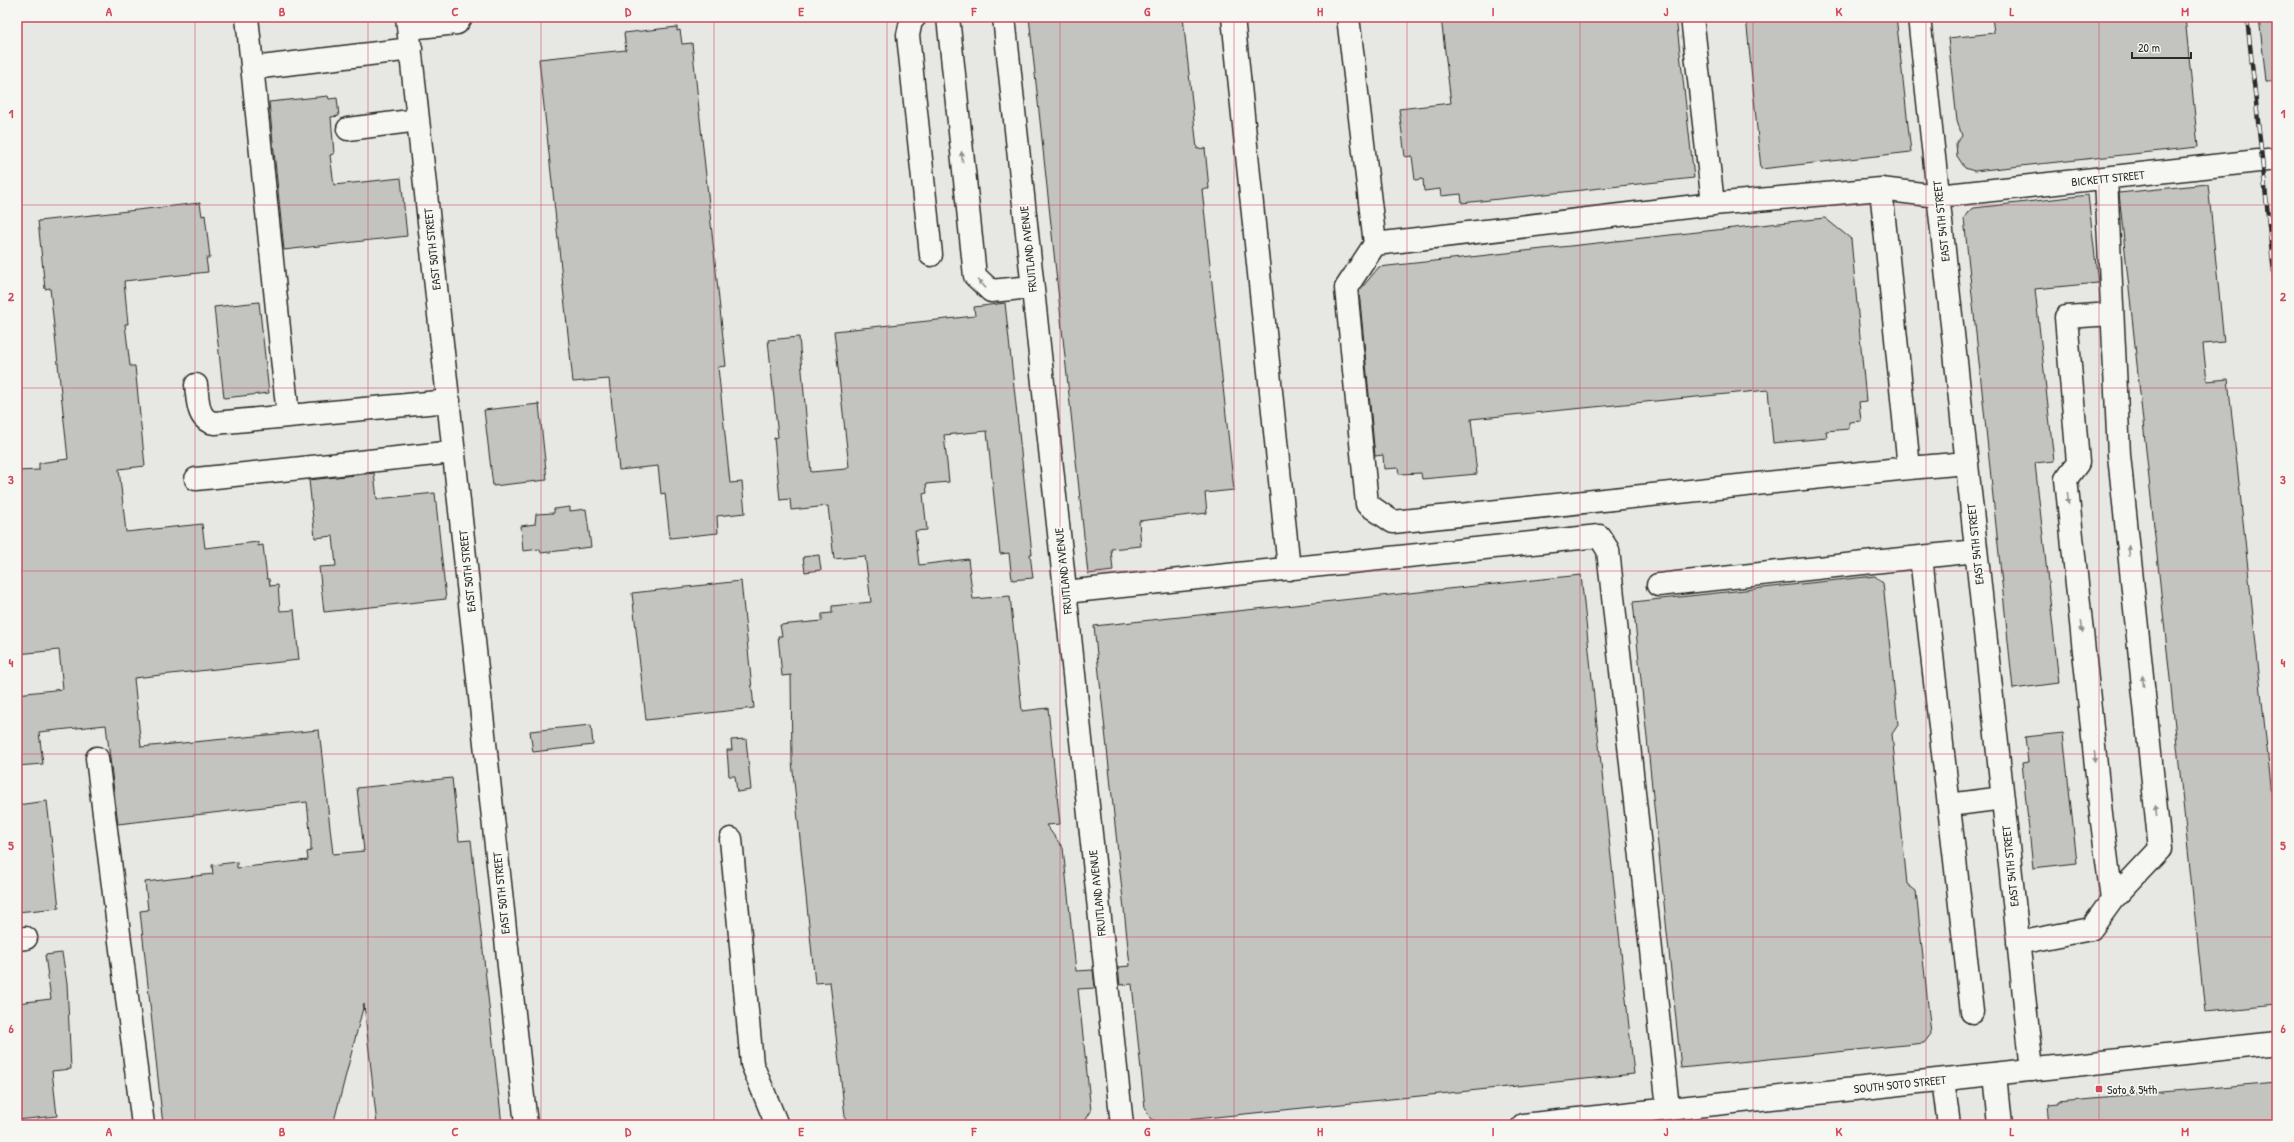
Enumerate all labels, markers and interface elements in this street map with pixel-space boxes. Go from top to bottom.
text: A [106,2,113,20]
text: B [279,2,286,20]
text: C [451,2,459,20]
text: D [625,2,632,20]
text: E [798,2,804,20]
text: F [971,2,978,20]
text: G [1144,2,1151,20]
text: H [1317,2,1323,20]
text: I [1491,2,1495,20]
text: J [1664,2,1669,20]
text: K [1836,2,1843,20]
text: L [2010,2,2015,20]
text: M [2181,2,2189,20]
scale bar [2132,34,2191,60]
text: 20 m [2138,39,2160,56]
text: 1 [9,104,14,122]
text: 1 [2281,104,2286,122]
one-way arrow [959,151,966,163]
street label: BICKETT STREET [2070,166,2146,190]
street label: EAST 54TH STREET [1928,179,1954,262]
street label: FRUITLAND AVENUE [1015,204,1041,294]
street label: EAST 50TH STREET [419,207,445,291]
one-way arrow [978,279,987,289]
text: 2 [8,287,15,305]
text: 2 [2280,287,2287,305]
text: 3 [8,470,14,488]
text: 3 [2280,470,2286,488]
one-way arrow [2065,492,2072,504]
street label: EAST 54TH STREET [1962,502,1988,585]
street label: FRUITLAND AVENUE [1050,526,1076,616]
street label: EAST 50TH STREET [454,529,480,613]
one-way arrow [2126,545,2133,557]
one-way arrow [2078,621,2085,633]
text: 4 [9,653,14,671]
text: 4 [2281,653,2286,671]
one-way arrow [2140,675,2146,687]
one-way arrow [2091,751,2098,763]
one-way arrow [2153,804,2160,816]
street label: EAST 54TH STREET [1997,824,2023,907]
text: 5 [8,836,14,854]
text: 5 [2280,836,2286,854]
street label: FRUITLAND AVENUE [1084,848,1110,938]
street label: EAST 50TH STREET [488,851,514,935]
text: 6 [8,1019,14,1037]
text: 6 [2280,1019,2286,1037]
street label: SOUTH SOTO STREET [1853,1071,1947,1097]
place label: Soto & 54th [2107,1081,2157,1098]
marker: Soto & 54th [2094,1084,2104,1094]
text: A [106,1122,113,1140]
text: B [279,1122,286,1140]
text: C [451,1122,459,1140]
text: D [625,1122,632,1140]
text: E [798,1122,804,1140]
text: F [971,1122,978,1140]
text: G [1144,1122,1151,1140]
text: H [1317,1122,1323,1140]
text: I [1491,1122,1495,1140]
text: J [1664,1122,1669,1140]
text: K [1836,1122,1843,1140]
text: L [2010,1122,2015,1140]
text: M [2181,1122,2189,1140]

